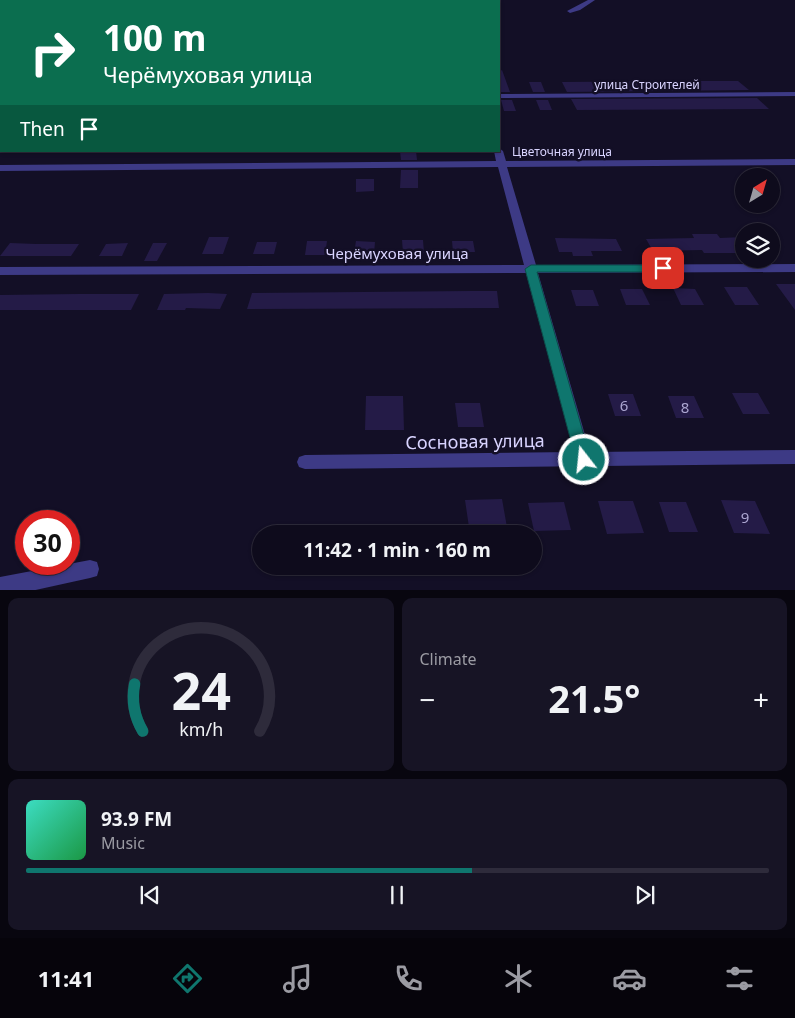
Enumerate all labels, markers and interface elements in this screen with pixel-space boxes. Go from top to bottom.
text: 100 m [103,14,206,61]
icon: right [20,20,85,85]
text: Черёмуховая улица [103,59,313,89]
street label: улица Строителей [594,76,700,93]
icon: arrive [75,115,103,143]
text: Then [20,116,65,142]
street label: Цветочная улица [512,143,612,160]
north arrow [735,168,780,212]
map controls [735,168,780,268]
button: layers [735,223,780,268]
street label: Черёмуховая улица [325,243,469,263]
pin [642,247,684,289]
icon: arrive [649,254,677,282]
house number: 6 [620,395,628,415]
house number: 8 [681,397,689,417]
street label: Сосновая улица [405,428,545,454]
position arrow [557,433,609,485]
house number: 9 [741,507,749,527]
speed limit sign: 30 [15,510,80,575]
text: 11:42 · 1 min · 160 m [303,537,491,563]
text: Climate [420,648,477,670]
text: 24 [171,654,231,725]
text: 21.5° [548,672,640,724]
text: − [420,680,436,718]
text: + [753,680,769,718]
text: km/h [179,717,223,741]
text: 93.9 FM [101,806,172,832]
text: Music [101,832,145,854]
icon: previous [136,881,164,909]
icon: pause [383,881,411,909]
icon: next [631,881,659,909]
icon: directions [170,961,205,996]
icon: music [280,961,315,996]
icon: phone [391,961,426,996]
icon: climate [501,961,536,996]
icon: car [612,961,647,996]
icon: filters [722,961,757,996]
text: 11:41 [38,963,94,993]

